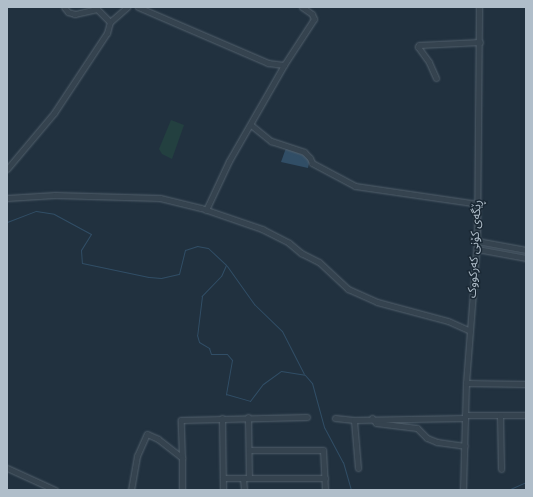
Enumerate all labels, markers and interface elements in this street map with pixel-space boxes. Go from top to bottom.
street label: ڕێگەی کۆنی کەرکووک [465,200,485,298]

